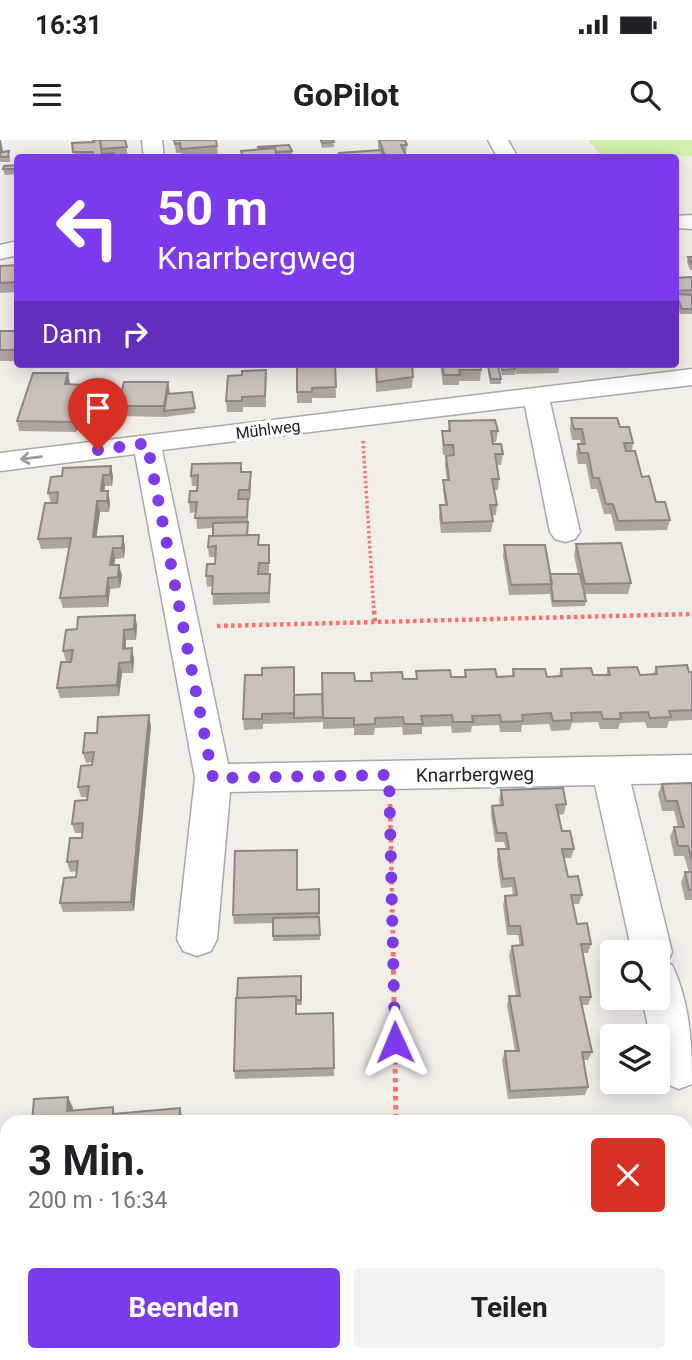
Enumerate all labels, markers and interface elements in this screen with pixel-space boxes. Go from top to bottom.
text: 16:31 [35,10,102,40]
icon: menu [28,76,66,114]
text: GoPilot [293,76,399,114]
icon: search [626,76,664,114]
text: 50 m [157,180,268,237]
icon: left [42,182,133,273]
text: Knarrbergweg [157,239,356,277]
icon: right [116,315,154,353]
text: Dann [42,319,102,349]
pin [68,378,128,450]
icon: arrive [79,389,117,427]
street label: Mühlweg [235,416,301,443]
one-way arrow [20,452,43,465]
street label: Knarrbergweg [416,762,534,787]
map controls [600,940,670,1094]
button: search [600,940,670,1010]
position arrow [358,1005,432,1079]
button: layers [600,1024,670,1094]
text: 3 Min. [28,1136,146,1185]
button: close [591,1138,665,1212]
text: 200 m · 16:34 [28,1187,167,1214]
button: Beenden [28,1268,340,1348]
button: Teilen [354,1268,665,1348]

